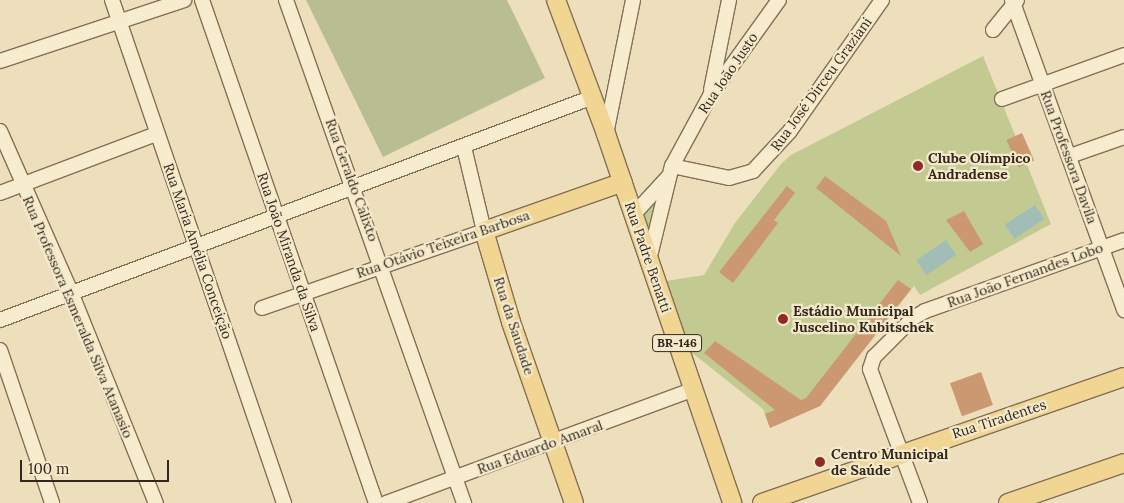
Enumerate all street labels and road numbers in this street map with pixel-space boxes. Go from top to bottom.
street label: Rua José Dirceu Graziani [767,14,875,154]
street label: Rua João Justo [695,29,761,117]
street label: Rua Professora Davila [1037,88,1101,226]
street label: Rua Geraldo Calixto [322,116,382,244]
street label: Rua Maria Amélia Conceição [160,161,236,341]
street label: Rua João Miranda da Silva [254,170,324,334]
street label: Rua Professora Esmeralda Silva Atanasio [19,193,137,441]
street label: Rua Padre Benatti [621,199,675,315]
street label: Rua Otávio Teixeira Barbosa [354,206,532,282]
street label: Rua João Fernandes Lobo [945,239,1105,311]
street label: Rua da Saudade [490,275,538,377]
road number: BR-146 [652,333,702,352]
street label: Rua Tiradentes [950,396,1048,442]
street label: Rua Eduardo Amaral [475,416,605,478]

